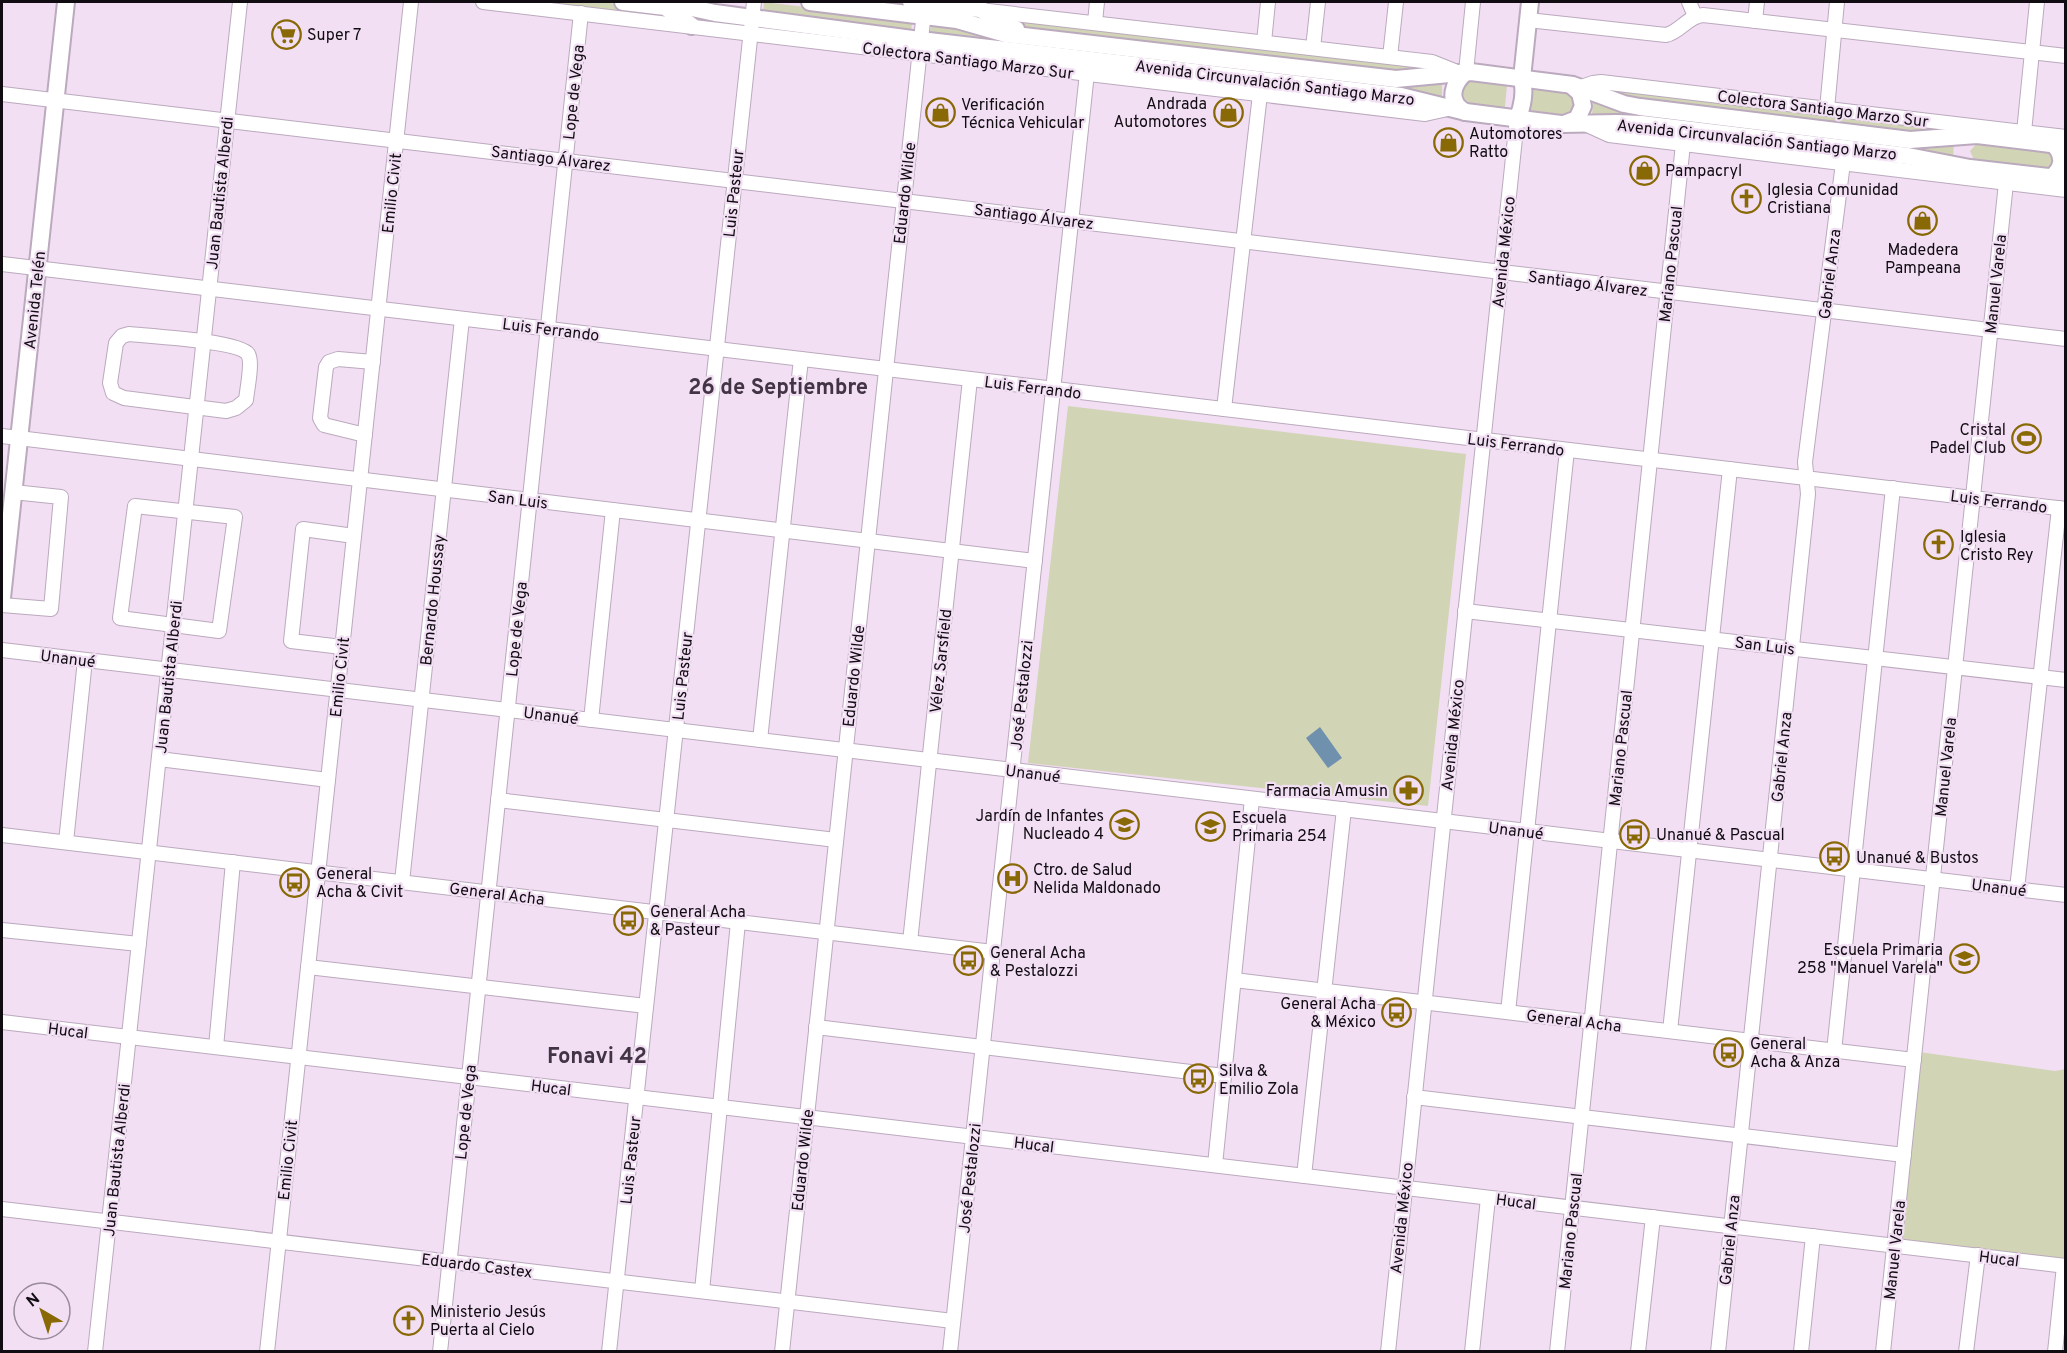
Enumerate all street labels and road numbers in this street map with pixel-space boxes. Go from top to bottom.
street label: Colectora Santiago Marzo Sur [861,39,1075,85]
street label: Lope de Vega [560,44,590,141]
street label: Avenida Circunvalación Santiago Marzo [1134,57,1416,111]
street label: Colectora Santiago Marzo Sur [1716,87,1930,133]
street label: Juan Bautista Alberdi [203,116,239,271]
street label: Avenida Circunvalación Santiago Marzo [1616,116,1898,166]
street label: Santiago Álvarez [490,141,612,177]
street label: Eduardo Wilde [891,141,921,245]
street label: Luis Pasteur [720,148,750,238]
street label: Emilio Civit [379,152,407,234]
street label: Avenida México [1489,195,1521,309]
street label: Santiago Álvarez [973,199,1095,235]
street label: Mariano Pascual [1656,205,1688,323]
street label: Gabriel Anza [1816,228,1846,321]
street label: Manuel Varela [1982,234,2012,335]
street label: Avenida Telén [21,250,51,350]
street label: Santiago Álvarez [1527,266,1649,302]
street label: Luis Ferrando [501,315,600,347]
street label: Luis Ferrando [983,373,1082,405]
street label: Luis Ferrando [1466,430,1565,462]
street label: San Luis [487,487,549,515]
street label: Luis Ferrando [1949,487,2048,519]
street label: Bernardo Houssay [417,534,451,667]
street label: Lope de Vega [503,581,533,678]
street label: Juan Bautista Alberdi [152,600,188,755]
street label: Vélez Sarsfield [927,608,957,714]
street label: Eduardo Wilde [840,624,870,728]
street label: Luis Pasteur [669,631,699,721]
street label: San Luis [1734,633,1796,661]
street label: Emilio Civit [327,636,355,718]
street label: José Pestalozzi [1007,639,1039,751]
street label: Unanué [39,647,96,673]
street label: Avenida México [1438,678,1470,792]
street label: Mariano Pascual [1606,689,1638,807]
street label: Unanué [522,704,579,730]
street label: Gabriel Anza [1768,711,1798,803]
street label: Manuel Varela [1932,717,1962,818]
street label: Unanué [1004,762,1061,788]
street label: Unanué [1487,819,1544,845]
street label: Unanué [1970,876,2027,902]
street label: General Acha [448,879,545,911]
street label: General Acha [1525,1006,1622,1038]
street label: Hucal [46,1020,89,1044]
street label: Lope de Vega [452,1064,482,1161]
street label: Hucal [529,1077,572,1101]
street label: Juan Bautista Alberdi [100,1083,136,1238]
street label: Eduardo Wilde [789,1108,819,1212]
street label: Luis Pasteur [617,1115,647,1205]
street label: Emilio Civit [275,1119,303,1201]
street label: José Pestalozzi [955,1122,987,1234]
street label: Hucal [1012,1134,1055,1158]
street label: Avenida México [1387,1161,1419,1275]
street label: Mariano Pascual [1556,1172,1588,1290]
street label: Hucal [1494,1191,1537,1215]
street label: Gabriel Anza [1716,1194,1746,1286]
street label: Manuel Varela [1881,1200,1911,1301]
street label: Hucal [1977,1248,2020,1272]
street label: Eduardo Castex [420,1250,533,1284]

